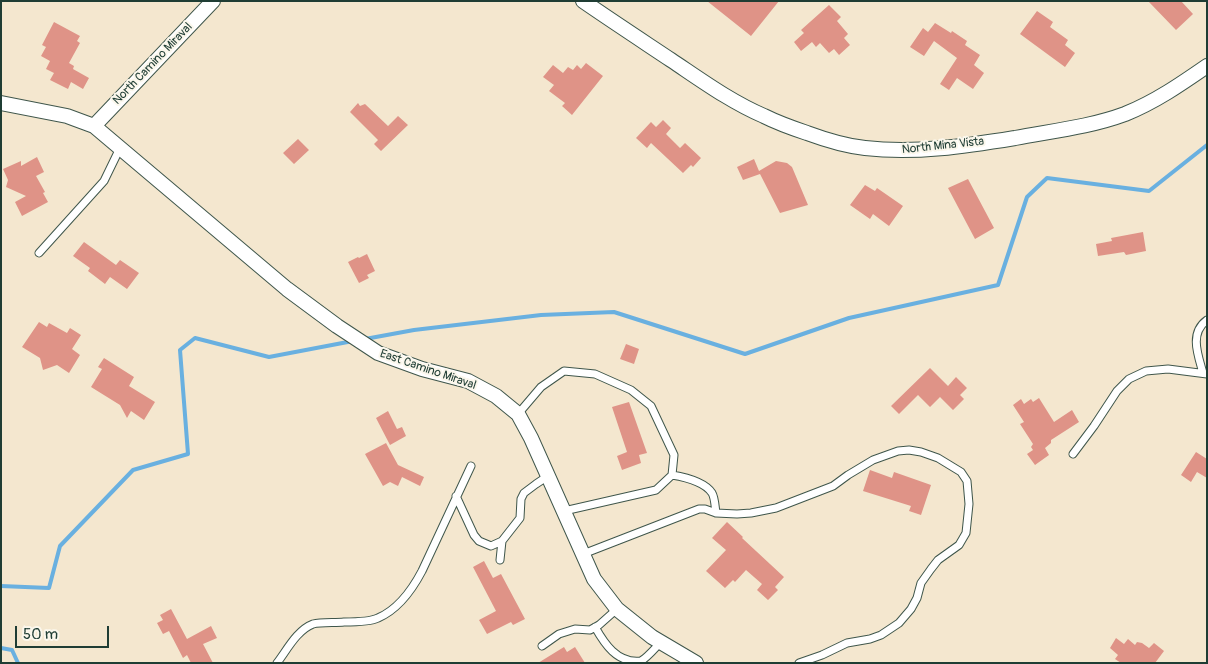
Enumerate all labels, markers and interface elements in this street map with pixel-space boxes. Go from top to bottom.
street label: North Camino Miraval [110,20,196,108]
street label: North Mina Vista [901,135,985,157]
street label: East Camino Miraval [378,347,478,393]
scale bar [18,616,111,648]
text: 50 m [23,625,58,644]

